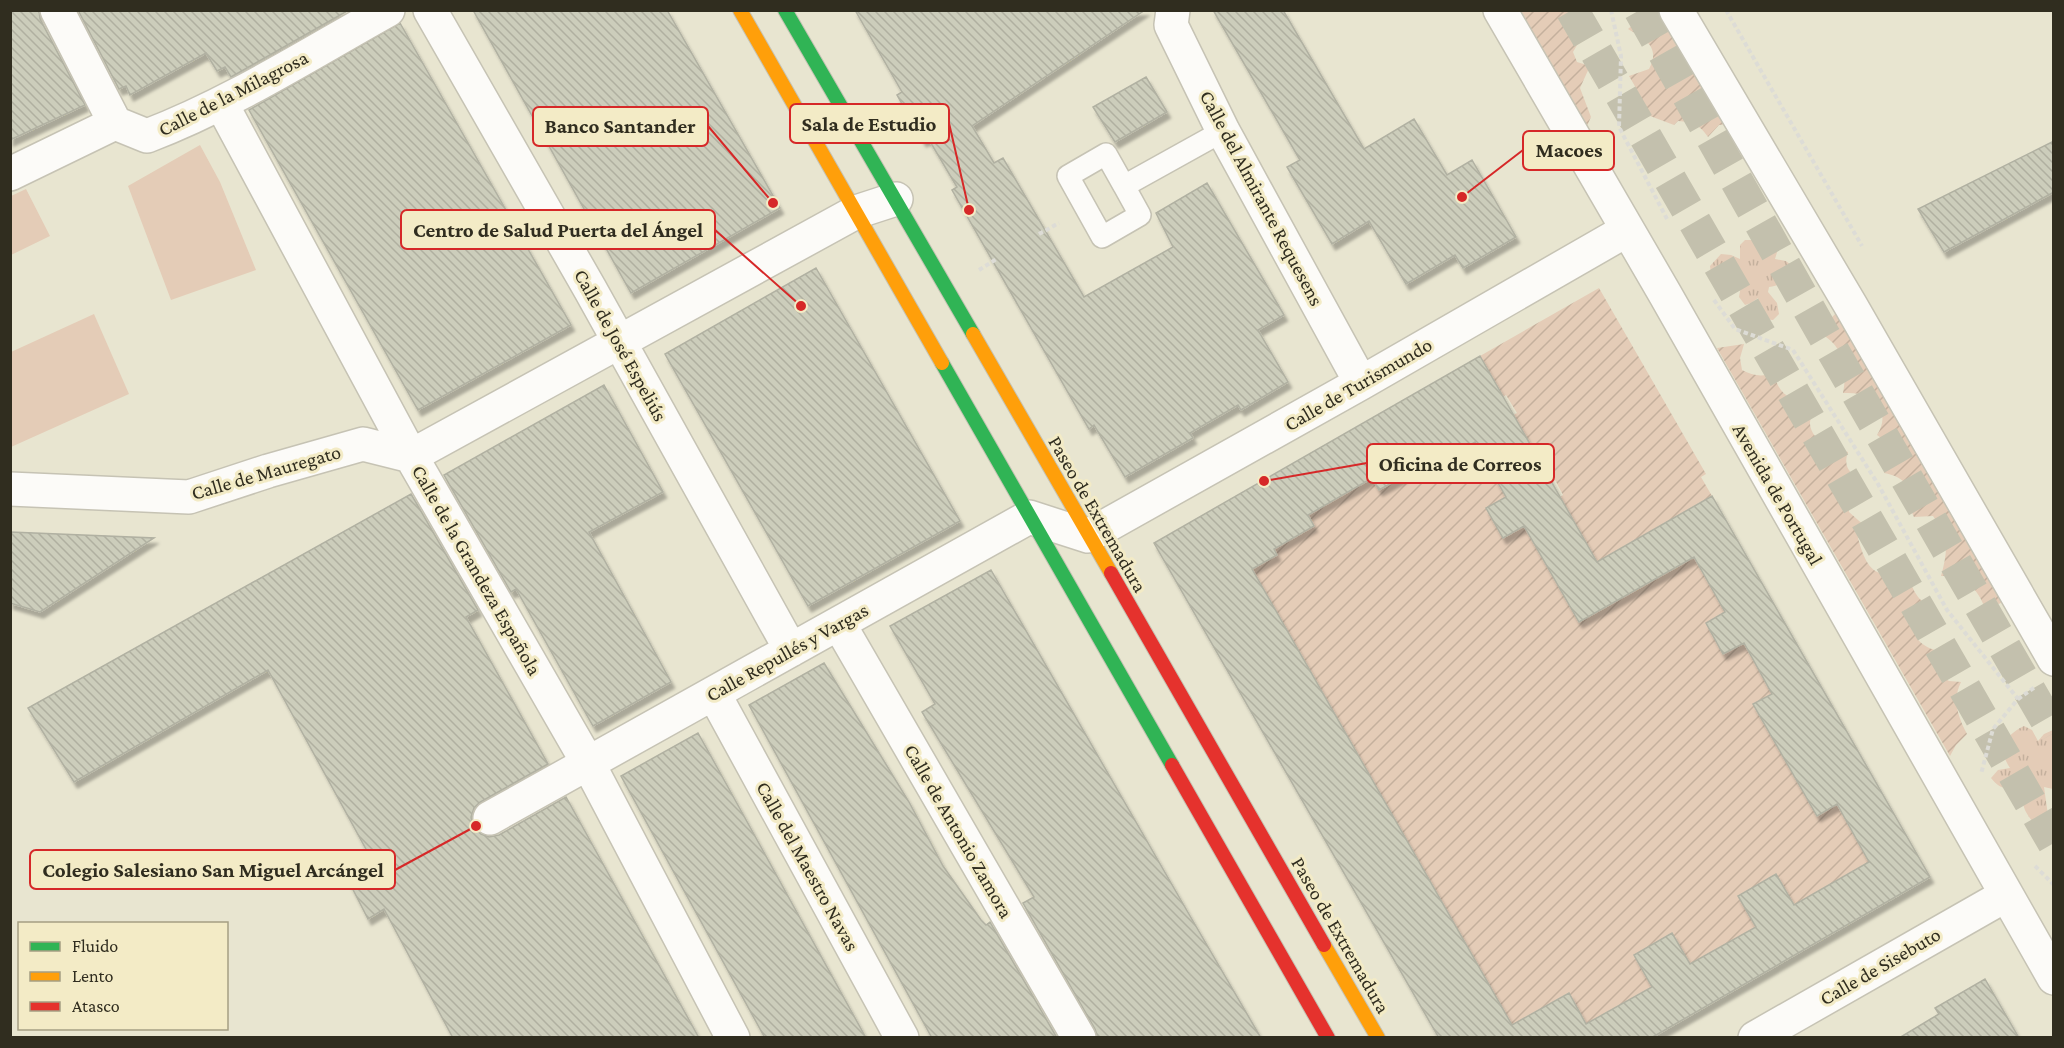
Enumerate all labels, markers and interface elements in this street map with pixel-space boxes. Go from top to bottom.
street label: Calle de la Milagrosa [154,46,312,141]
street label: Calle del Almirante Requesens [1195,87,1328,310]
callout: Sala de Estudio [790,104,949,143]
callout: Banco Santander [533,107,708,146]
text: Sala de Estudio [802,112,937,136]
text: Banco Santander [544,114,696,138]
callout: Macoes [1523,131,1614,170]
text: Macoes [1535,138,1603,162]
callout: Centro de Salud Puerta del Ángel [401,210,715,249]
text: Centro de Salud Puerta del Ángel [413,218,703,242]
street label: Calle de José Espeliús [569,265,672,425]
street label: Calle de Turismundo [1280,333,1436,435]
street label: Avenida de Portugal [1728,420,1827,569]
street label: Paseo de Extremadura [1044,432,1152,596]
street label: Calle de Mauregato [189,440,344,505]
callout: Oficina de Correos [1367,444,1554,483]
text: Oficina de Correos [1379,452,1542,476]
street label: Calle de la Grandeza Española [407,461,546,680]
street label: Calle Repullés y Vargas [702,598,872,707]
street label: Calle de Antonio Zamora [900,740,1018,922]
street label: Calle del Maestro Navas [752,777,864,955]
callout: Colegio Salesiano San Miguel Arcángel [30,850,395,889]
street label: Paseo de Extremadura [1287,853,1395,1017]
text: Colegio Salesiano San Miguel Arcángel [42,858,384,882]
legend [18,922,228,1030]
street label: Calle de Sisebuto [1816,923,1944,1009]
text: Fluido [72,936,118,956]
text: Lento [72,966,113,986]
text: Atasco [72,996,120,1016]

